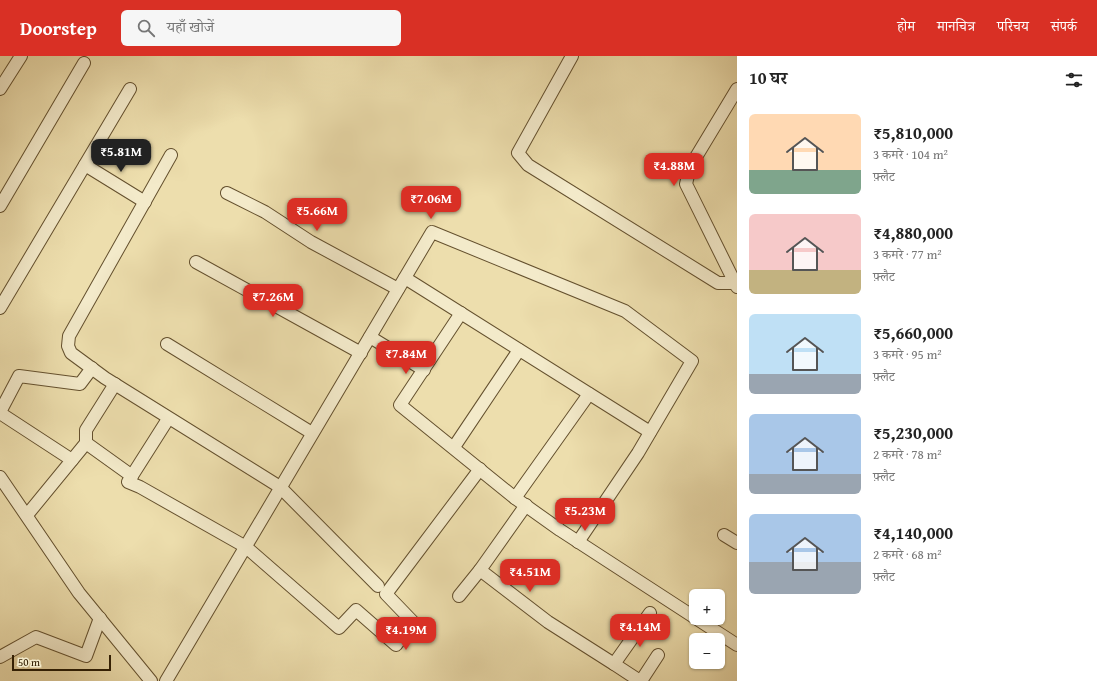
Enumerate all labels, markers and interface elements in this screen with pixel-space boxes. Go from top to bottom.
search box [121,10,401,46]
text: Doorstep [20,14,97,42]
text: यहाँ खोजें [167,16,214,37]
text: होम [897,16,915,36]
text: मानचित्र [937,16,975,36]
text: परिचय [997,16,1029,36]
text: संपर्क [1051,16,1077,36]
icon: search [135,17,157,39]
text: 10 घर [749,65,787,90]
icon: filters [1063,69,1085,91]
text: ₹5,810,000 [873,120,953,145]
icon: home [781,130,829,178]
pin: ₹5.81M [88,139,154,173]
text: ₹5.81M [100,142,142,161]
text: 3 कमरे · 104 m² [873,145,948,164]
pin: ₹4.88M [641,153,707,187]
text: ₹4.88M [653,156,695,175]
text: फ़्लैट [873,167,895,186]
pin: ₹7.06M [398,186,464,220]
text: ₹7.06M [410,189,452,208]
pin: ₹5.66M [284,198,350,232]
text: ₹5.66M [296,201,338,220]
text: ₹4,880,000 [873,220,953,245]
icon: home [781,230,829,278]
text: 3 कमरे · 77 m² [873,245,942,264]
text: फ़्लैट [873,267,895,286]
pin: ₹7.26M [240,284,306,318]
text: ₹7.26M [252,287,294,306]
text: ₹5,660,000 [873,320,953,345]
icon: home [781,330,829,378]
pin: ₹7.84M [373,341,439,375]
text: ₹7.84M [385,344,427,363]
text: 3 कमरे · 95 m² [873,345,942,364]
text: फ़्लैट [873,367,895,386]
text: ₹5,230,000 [873,420,953,445]
icon: home [781,430,829,478]
text: 2 कमरे · 78 m² [873,445,942,464]
text: फ़्लैट [873,467,895,486]
pin: ₹5.23M [552,498,618,532]
text: ₹5.23M [564,501,606,520]
text: ₹4,140,000 [873,520,953,545]
icon: home [781,530,829,578]
text: 2 कमरे · 68 m² [873,545,942,564]
pin: ₹4.51M [497,559,563,593]
text: ₹4.51M [509,562,551,581]
text: फ़्लैट [873,567,895,586]
map controls [689,589,725,669]
button: + [689,589,725,625]
pin: ₹4.14M [607,614,673,648]
pin: ₹4.19M [373,617,439,651]
text: ₹4.14M [619,617,661,636]
text: ₹4.19M [385,620,427,639]
button: − [689,633,725,669]
scale bar [12,653,111,672]
text: 50 m [18,654,40,670]

